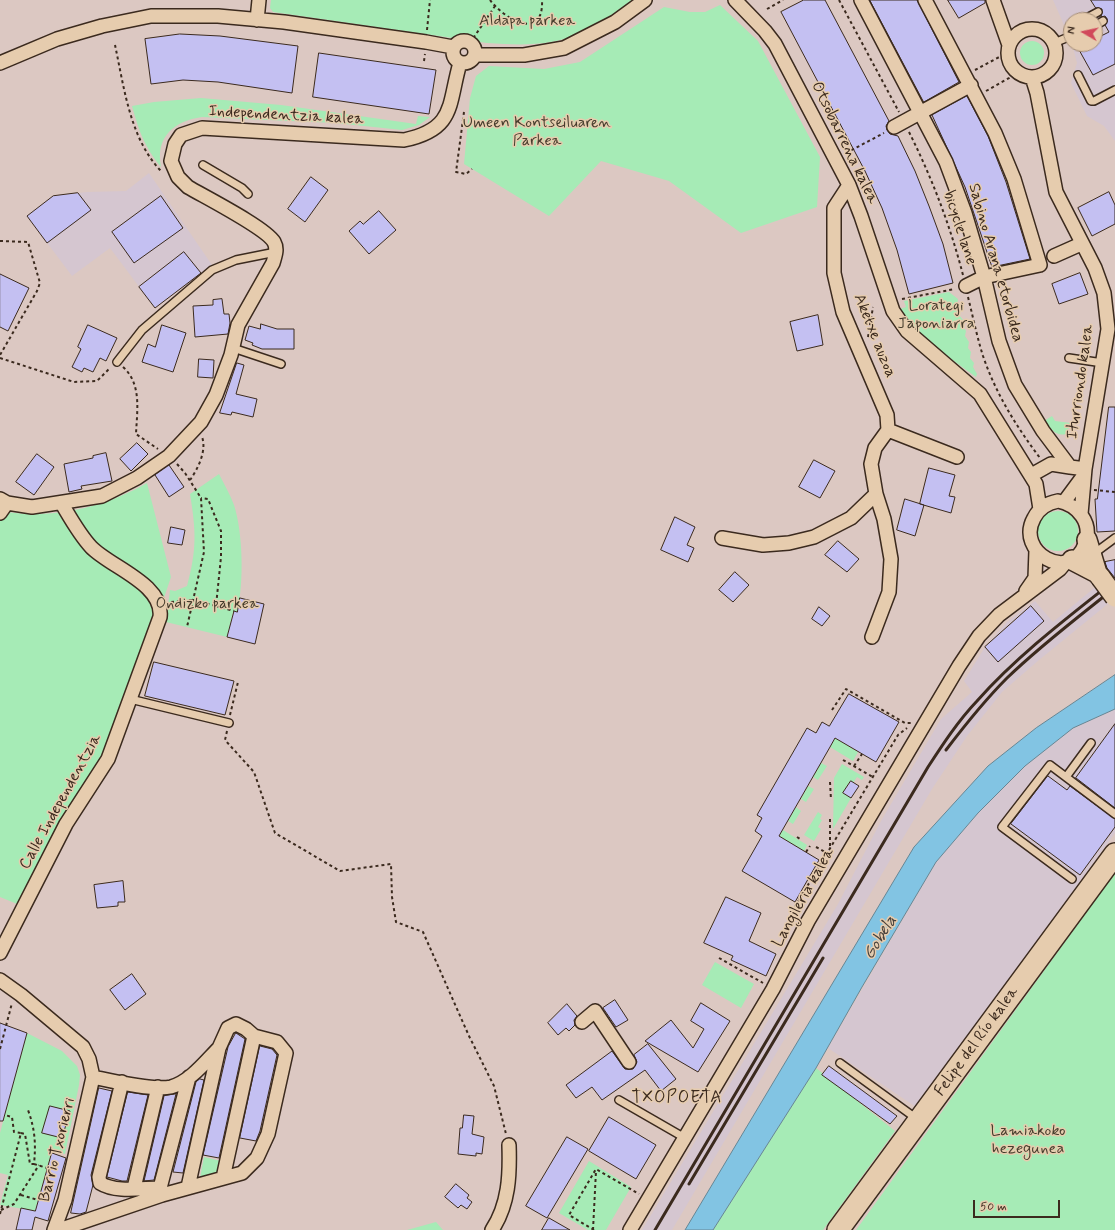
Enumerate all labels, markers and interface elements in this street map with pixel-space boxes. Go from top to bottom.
park label: Aldapa parkea [479,12,575,32]
north arrow [1063,12,1103,52]
text: N [1065,26,1080,35]
street label: Otsobarrena kalea [806,79,882,207]
street label: Independentzia kalea [208,102,364,130]
park label: Umeen Kontseiluaren Parkea [463,114,611,152]
street label: Sabino Arana etorbidea [963,182,1027,344]
street label: bicycle lane [938,189,980,267]
street label: Aketxe auzoa [849,291,899,381]
park label: Lorategi Japoniarra [898,297,974,335]
street label: Iturriondo kalea [1063,324,1099,440]
park label: Ondizko parkea [156,595,258,615]
street label: Calle Independentzia [16,731,106,873]
street label: Langileria kalea [769,845,839,951]
water label: Gobela [860,912,902,964]
street label: Felipe del Río kalea [931,984,1023,1100]
district label: TXOPOETA [631,1088,723,1108]
street label: Barrio Txorierri [36,1096,80,1204]
park label: Lamiakoko hezegunea [990,1122,1066,1160]
scale bar [975,1192,1062,1218]
text: 50 m [980,1199,1007,1215]

